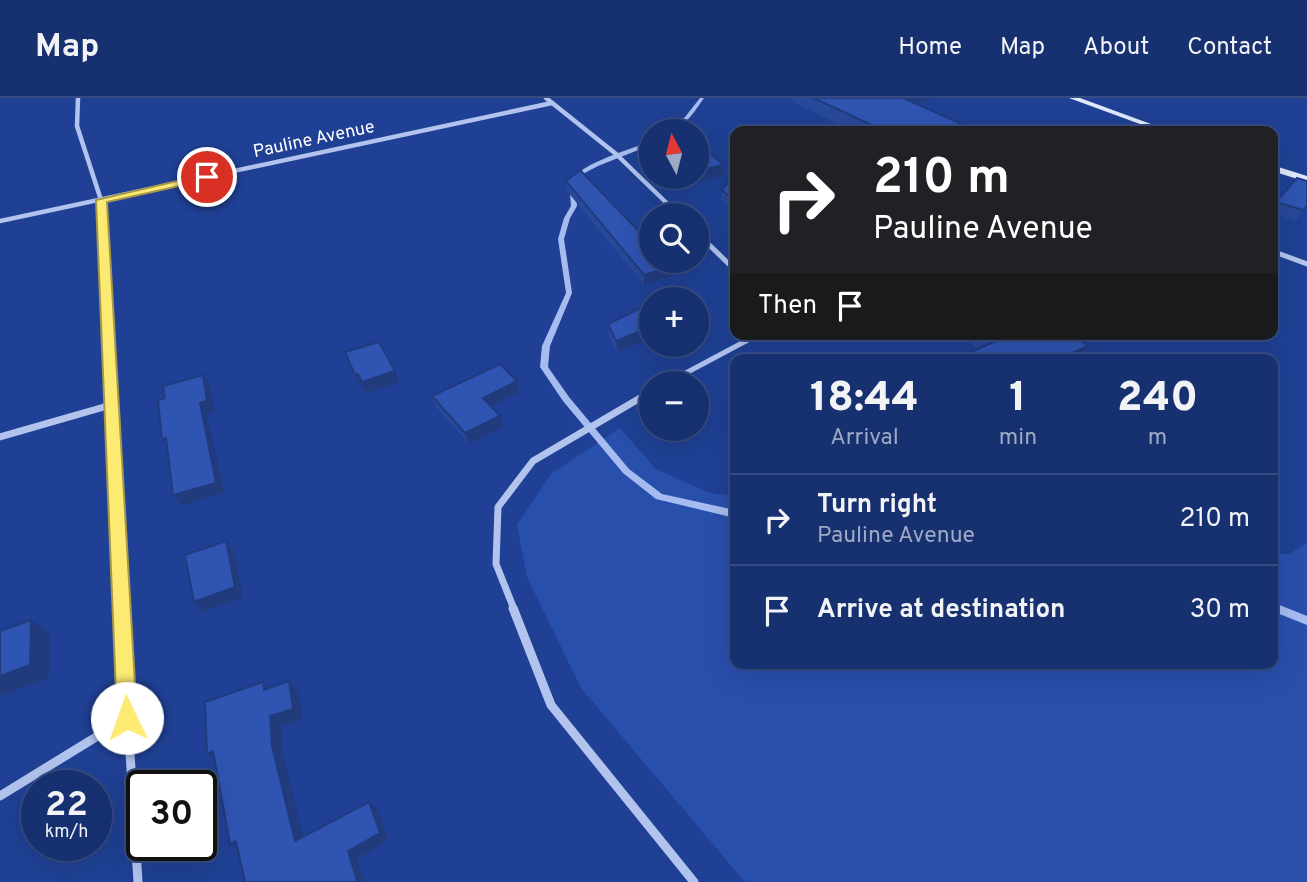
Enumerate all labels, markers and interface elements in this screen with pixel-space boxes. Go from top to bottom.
text: Map [35,27,99,69]
text: Home [898,33,962,63]
text: Map [1000,33,1045,63]
text: About [1083,33,1149,63]
text: Contact [1187,33,1272,63]
street label: Pauline Avenue [251,116,377,164]
north arrow [639,119,709,189]
map controls [639,119,709,441]
pin [177,147,237,207]
text: 210 m [873,149,1010,211]
icon: right [758,154,849,245]
icon: arrive [188,158,226,196]
button: search [639,203,709,273]
text: Pauline Avenue [873,210,1093,250]
button: + [639,287,709,357]
icon: arrive [831,287,869,325]
text: Then [758,290,817,323]
button: − [639,371,709,441]
text: 18:44 [810,373,919,426]
text: 1 [1009,373,1027,426]
text: 240 [1117,373,1198,426]
text: Arrival [830,424,899,453]
text: min [999,424,1037,453]
text: m [1148,424,1167,453]
text: Turn right [817,489,937,522]
icon: right [758,501,796,539]
text: 210 m [1180,503,1250,536]
text: Pauline Avenue [817,522,975,551]
icon: arrive [758,592,796,630]
text: Arrive at destination [817,594,1065,627]
text: 30 m [1190,594,1250,627]
position arrow [90,681,164,755]
speed limit sign: 30 [126,770,217,861]
text: 22 [45,784,88,828]
text: km/h [45,821,88,844]

